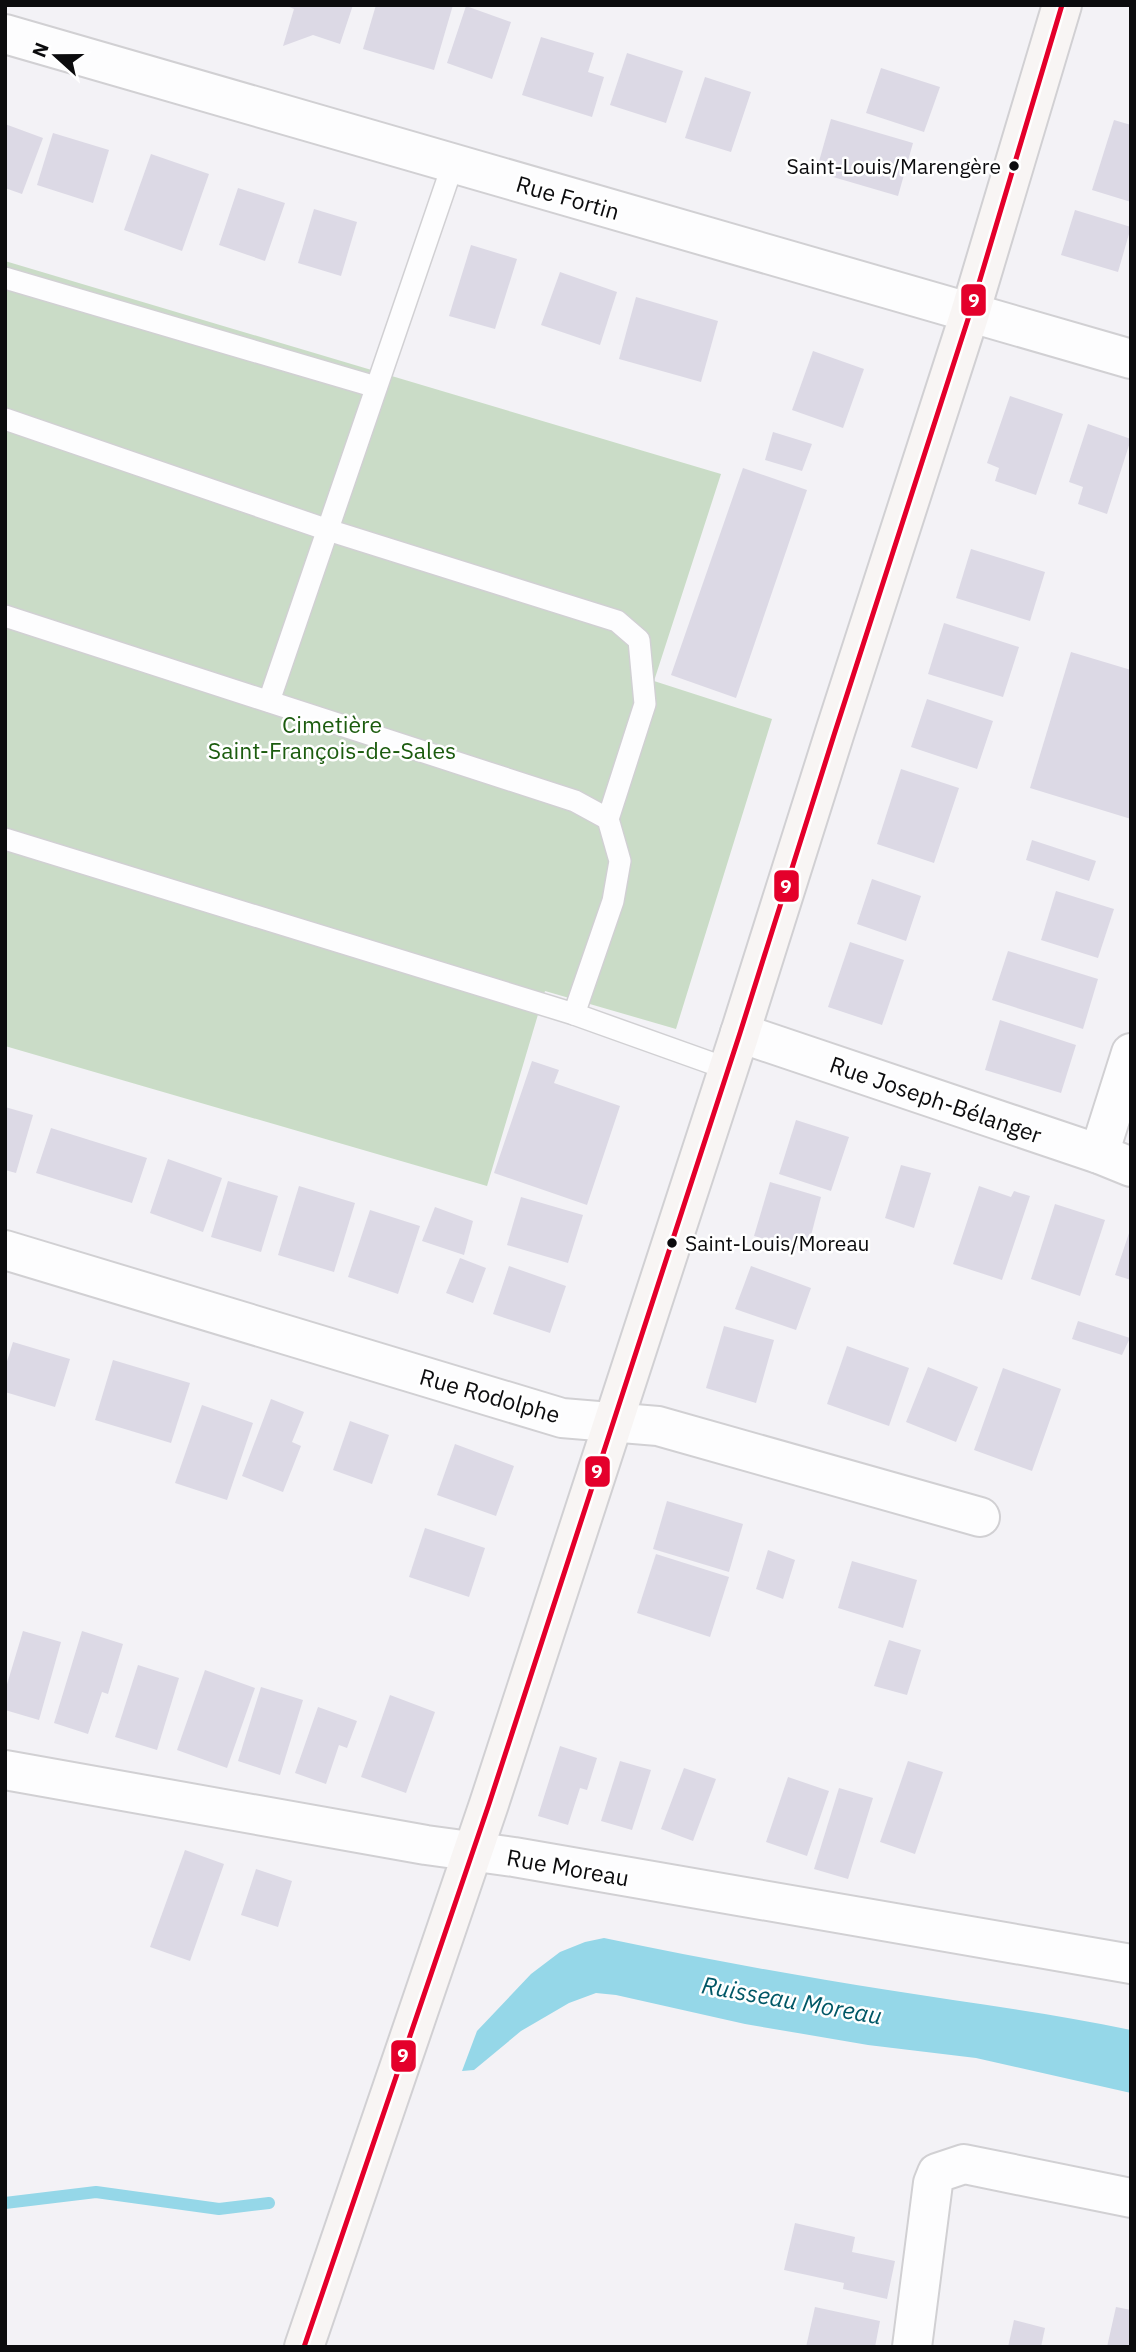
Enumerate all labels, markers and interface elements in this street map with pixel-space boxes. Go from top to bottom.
north arrow [21,21,91,91]
text: N [26,39,54,61]
place label: Saint-Louis/Marengère [787,152,1001,180]
marker: Saint-Louis/Marengère [1007,159,1021,173]
street label: Rue Fortin [513,168,623,226]
line badge: 9 [960,283,987,317]
text: 9 [968,288,980,312]
park label: Cimetière Saint-François-de-Sales [208,709,456,765]
line badge: 9 [773,869,800,903]
text: 9 [780,874,792,898]
street label: Rue Joseph-Bélanger [826,1049,1046,1150]
place label: Saint-Louis/Moreau [685,1229,870,1257]
marker: Saint-Louis/Moreau [665,1236,679,1250]
street label: Rue Rodolphe [416,1361,564,1429]
line badge: 9 [584,1455,611,1488]
text: 9 [591,1459,603,1483]
street label: Rue Moreau [504,1841,632,1893]
water label: Ruisseau Moreau [699,1968,885,2032]
line badge: 9 [390,2039,417,2073]
text: 9 [397,2043,409,2067]

